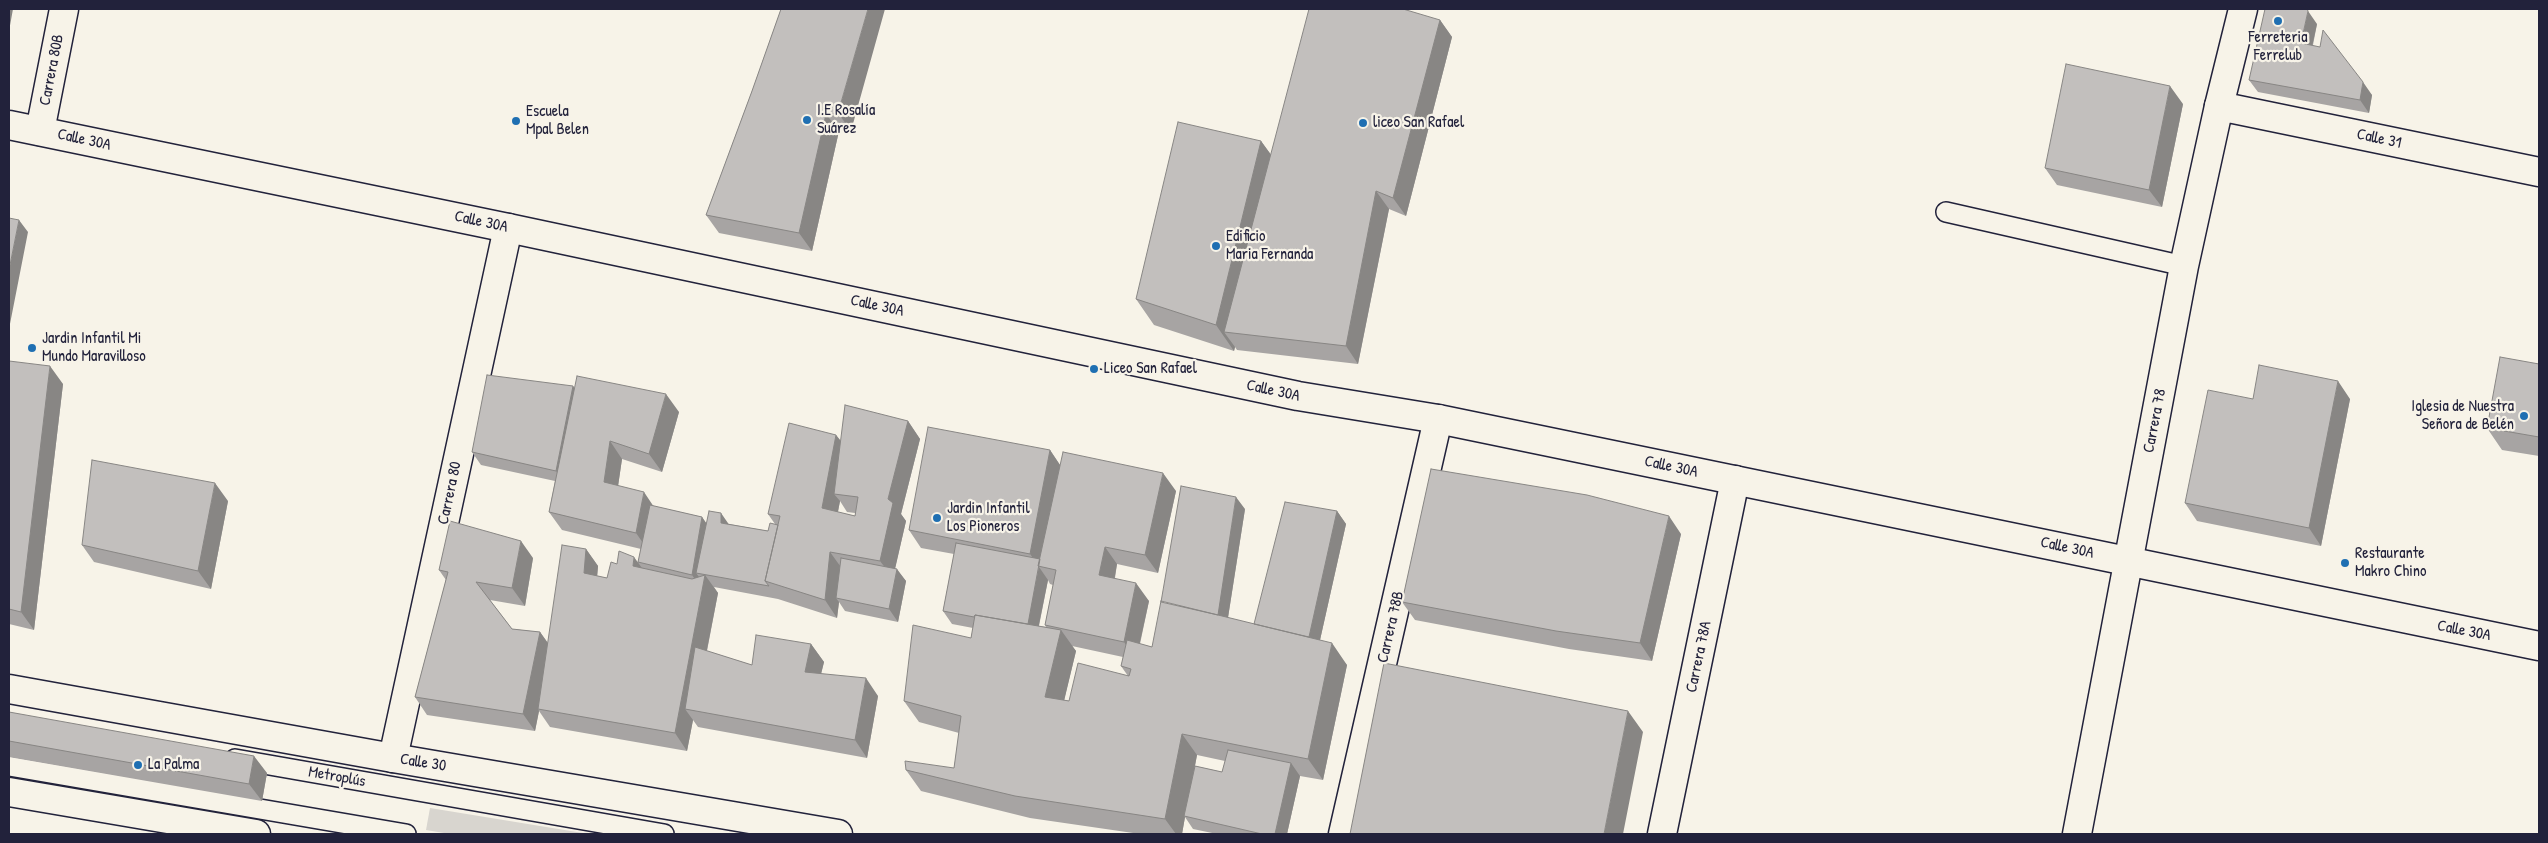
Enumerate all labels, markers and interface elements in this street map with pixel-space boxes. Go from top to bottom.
marker: Ferreteria Ferrelub [2272,15,2284,27]
place label: Ferreteria Ferrelub [2249,28,2307,66]
street label: Carrera 80B [36,33,68,107]
place label: I.E Rosalía Suárez [817,101,875,139]
place label: Escuela Mpal Belen [526,102,589,140]
place label: liceo San Rafael [1373,113,1464,133]
marker: I.E Rosalía Suárez [801,114,813,126]
marker: Escuela Mpal Belen [510,115,522,127]
marker: liceo San Rafael [1357,117,1369,129]
street label: Calle 30A [56,125,112,155]
street label: Calle 31 [2355,125,2403,153]
street label: Calle 30A [453,207,509,237]
place label: Edificio Maria Fernanda [1226,227,1313,265]
marker: Edificio Maria Fernanda [1210,240,1222,252]
street label: Calle 30A [849,291,905,321]
place label: Jardin Infantil Mi Mundo Maravilloso [42,329,146,367]
marker: Jardin Infantil Mi Mundo Maravilloso [26,342,38,354]
place label: Liceo San Rafael [1104,359,1197,379]
marker: Liceo San Rafael [1088,363,1100,375]
street label: Calle 30A [1245,376,1301,406]
street label: Carrera 78 [2139,387,2171,455]
place label: Iglesia de Nuestra Señora de Belén [2411,397,2514,435]
marker: Iglesia de Nuestra Señora de Belén [2518,410,2530,422]
street label: Calle 30A [1643,452,1699,482]
street label: Carrera 80 [434,460,466,526]
place label: Jardin Infantil Los Pioneros [947,499,1030,537]
marker: Jardin Infantil Los Pioneros [931,512,943,524]
street label: Calle 30A [2039,533,2095,563]
place label: Restaurante Makro Chino [2355,544,2426,582]
marker: Restaurante Makro Chino [2339,557,2351,569]
street label: Carrera 78B [1373,589,1409,665]
street label: Calle 30A [2436,616,2492,646]
street label: Carrera 78A [1682,620,1716,694]
street label: Calle 30 [399,750,447,776]
place label: La Palma [148,755,199,775]
marker: La Palma [132,759,144,771]
street label: Metroplús [307,763,367,791]

